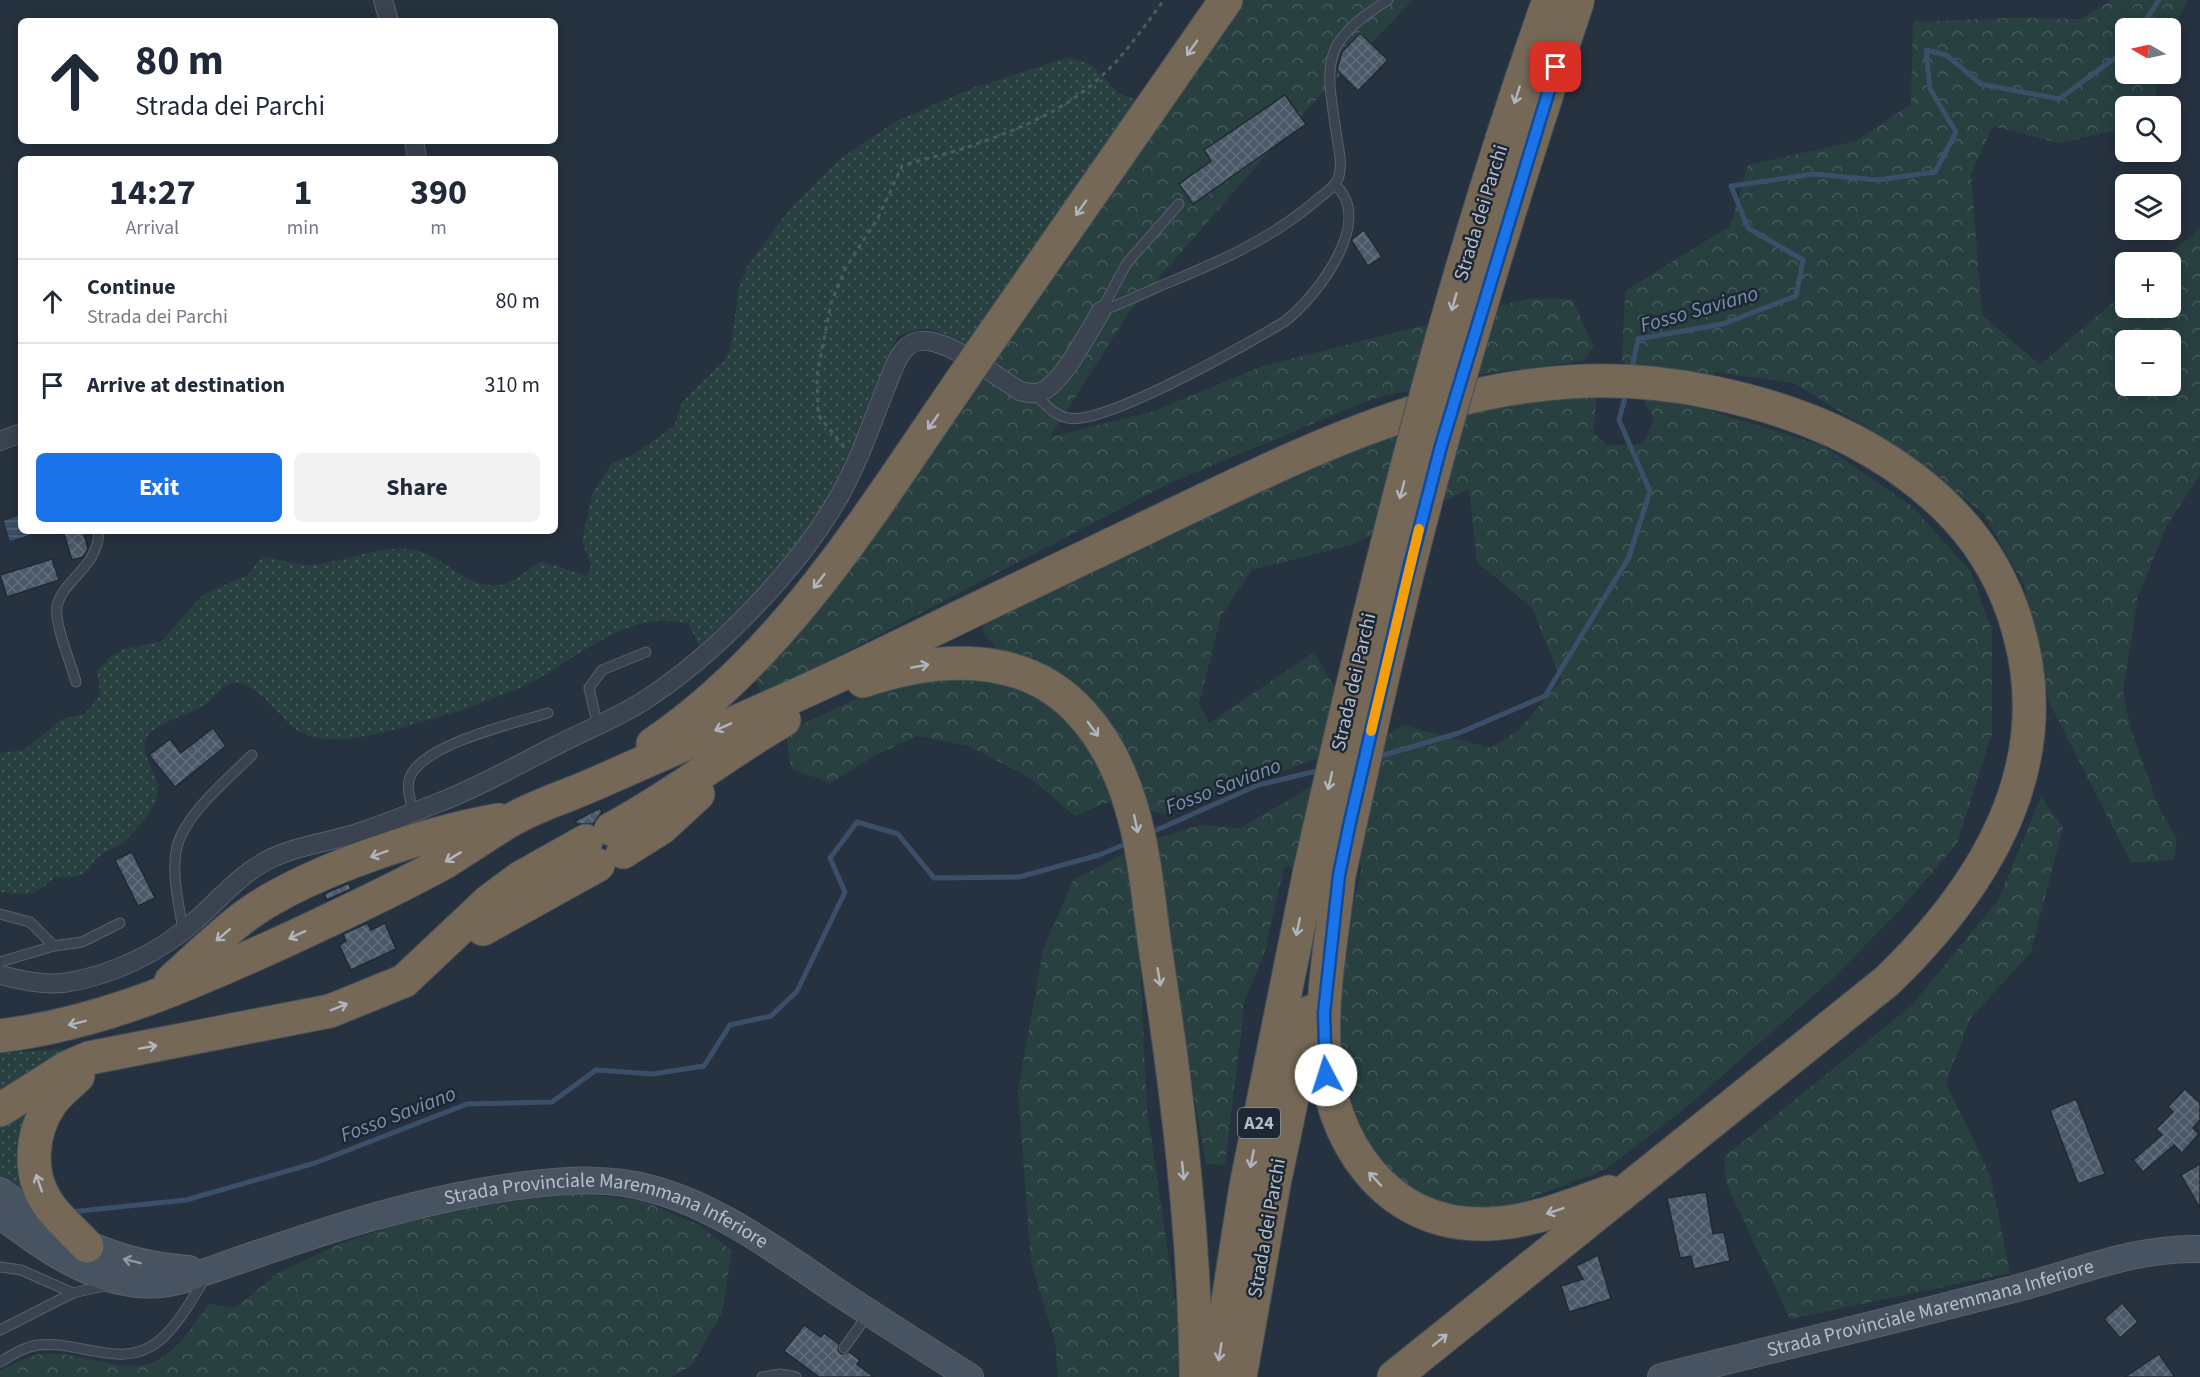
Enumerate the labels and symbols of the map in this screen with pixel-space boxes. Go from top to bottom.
north arrow [2115,18,2181,84]
one-way arrow [1186,39,1198,56]
pin [1530,41,1581,92]
one-way arrow [1511,85,1522,104]
street label: Strada dei Parchi [1447,142,1515,284]
one-way arrow [1075,200,1087,216]
water label: Fosso Saviano [1636,278,1762,340]
one-way arrow [1448,292,1459,311]
one-way arrow [927,414,939,430]
one-way arrow [1395,480,1407,499]
one-way arrow [813,573,826,589]
street label: Strada dei Parchi [1325,610,1383,754]
one-way arrow [910,660,930,671]
one-way arrow [1087,720,1100,736]
one-way arrow [714,722,733,733]
water label: Fosso Saviano [1161,750,1285,822]
one-way arrow [1324,771,1336,790]
one-way arrow [1130,814,1142,833]
one-way arrow [370,849,389,860]
one-way arrow [445,851,462,863]
one-way arrow [1291,917,1303,936]
one-way arrow [216,928,231,942]
one-way arrow [289,930,307,942]
one-way arrow [1154,967,1165,987]
one-way arrow [329,1001,347,1012]
one-way arrow [68,1017,87,1029]
one-way arrow [138,1041,157,1052]
position arrow [1294,1043,1358,1107]
water label: Fosso Saviano [336,1078,460,1150]
road number: A24 [1238,1108,1280,1138]
one-way arrow [1246,1149,1257,1169]
street label: Strada dei Parchi [1241,1156,1293,1300]
one-way arrow [1178,1160,1189,1180]
street label: Strada Provinciale Maremmana Inferiore [441,1167,774,1256]
one-way arrow [1368,1171,1382,1186]
one-way arrow [33,1174,44,1193]
one-way arrow [1546,1206,1565,1217]
street label: Strada Provinciale Maremmana Inferiore [1764,1252,2097,1364]
one-way arrow [123,1255,142,1267]
one-way arrow [1432,1333,1447,1347]
one-way arrow [1215,1342,1226,1361]

